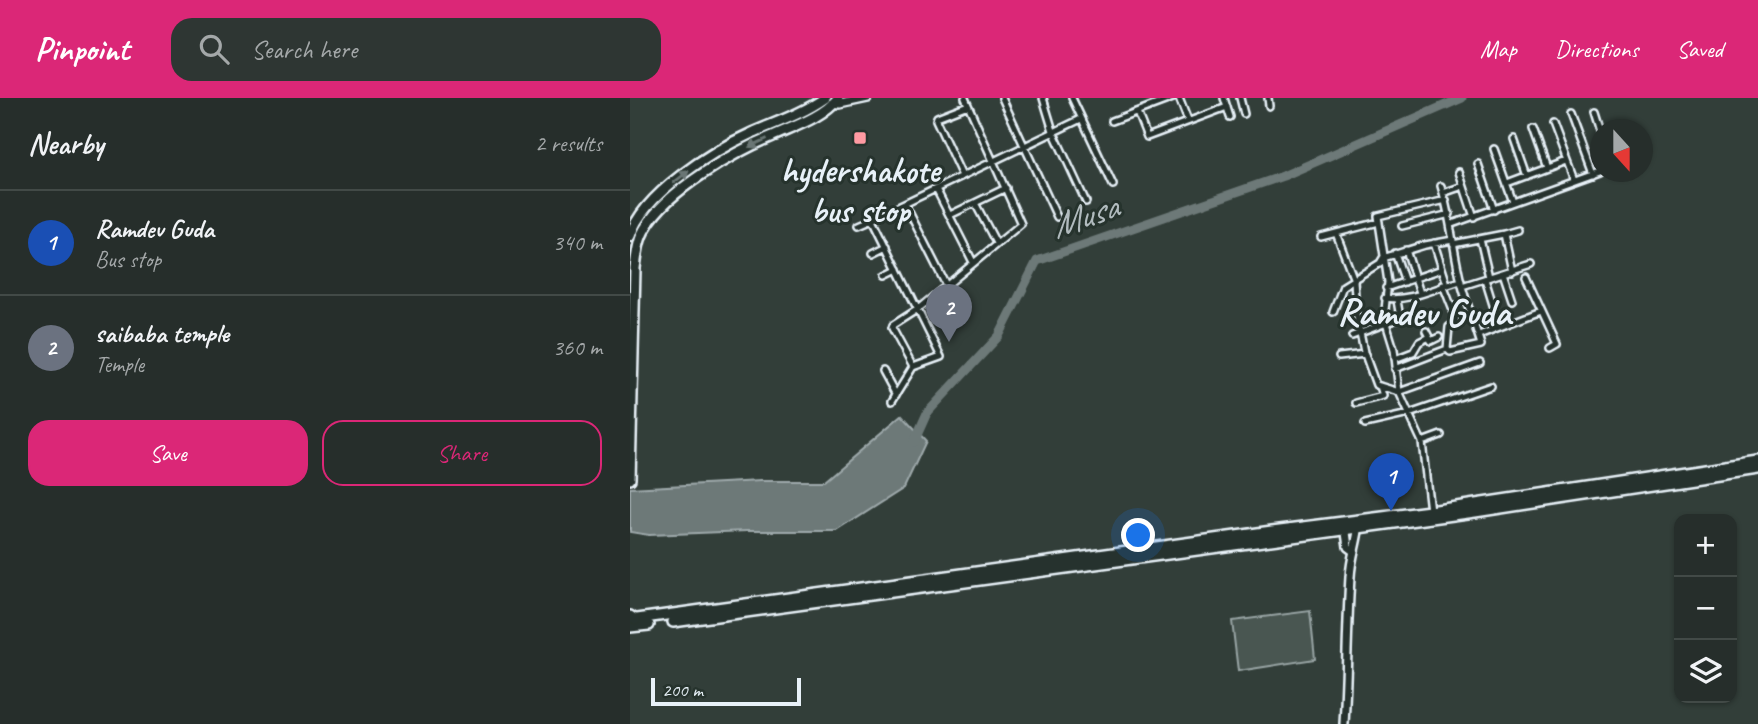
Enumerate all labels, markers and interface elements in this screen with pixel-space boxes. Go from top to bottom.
search box [171,18,661,81]
text: Pinpoint [35,28,129,70]
icon: search [195,30,233,68]
text: Search here [251,33,357,66]
text: Map [1480,34,1517,64]
text: Directions [1555,34,1638,64]
text: Saved [1676,34,1723,64]
north arrow [1590,119,1653,182]
text: Nearby [28,125,104,163]
text: 2 results [535,129,602,158]
marker: hydershakote bus stop [852,130,868,146]
one-way arrow [748,137,768,148]
place label: hydershakote bus stop [781,148,943,233]
one-way arrow [672,170,690,184]
water label: Musa [1045,181,1127,249]
text: Ramdev Guda [95,212,214,245]
text: 1 [46,228,56,257]
text: 340 m [553,228,602,257]
text: Bus stop [95,245,161,274]
pin: 2 [926,284,972,342]
district label: Ramdev Guda [1337,289,1514,336]
text: saibaba temple [95,317,229,350]
text: 2 [46,333,56,362]
text: 360 m [553,333,602,362]
text: Temple [95,350,144,379]
button: Save [28,420,308,486]
button: Share [322,420,602,486]
pin: 1 [1368,453,1414,511]
map controls [1674,514,1737,703]
button: + [1674,514,1737,577]
your location [1121,518,1155,552]
button: − [1674,577,1737,640]
button: layers [1674,640,1737,703]
scale bar [651,675,802,707]
text: 200 m [662,678,703,702]

